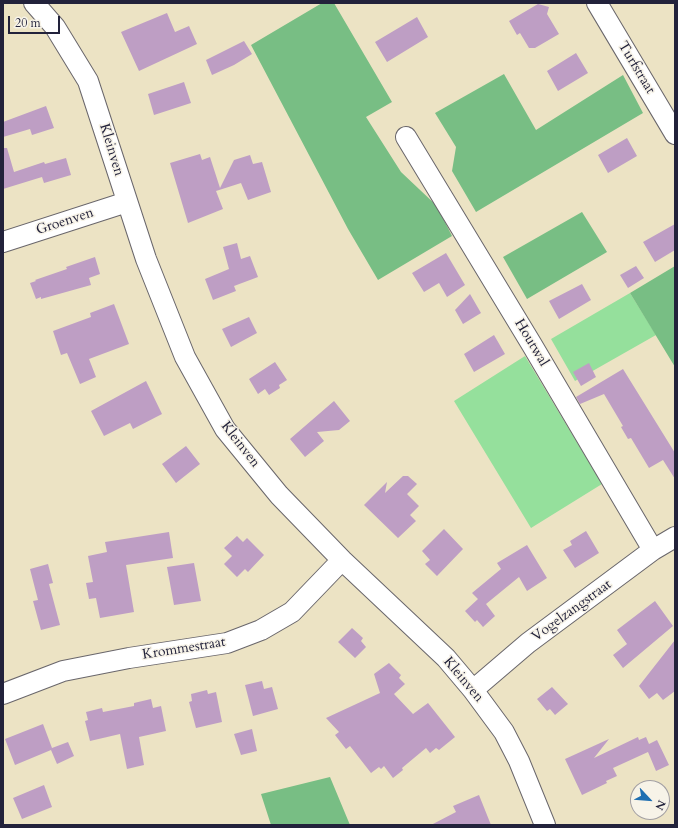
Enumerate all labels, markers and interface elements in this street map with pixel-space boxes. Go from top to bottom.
scale bar [10,8,62,34]
text: 20 m [15,15,41,31]
street label: Turfstraat [614,39,658,97]
street label: Kleinven [95,122,127,178]
street label: Groenven [34,205,96,239]
street label: Houtwal [510,316,552,370]
street label: Kleinven [217,419,263,471]
street label: Vogelzangstraat [529,576,615,646]
street label: Krommestraat [141,634,227,664]
street label: Kleinven [439,654,487,706]
north arrow [630,780,670,820]
text: N [652,797,669,813]

